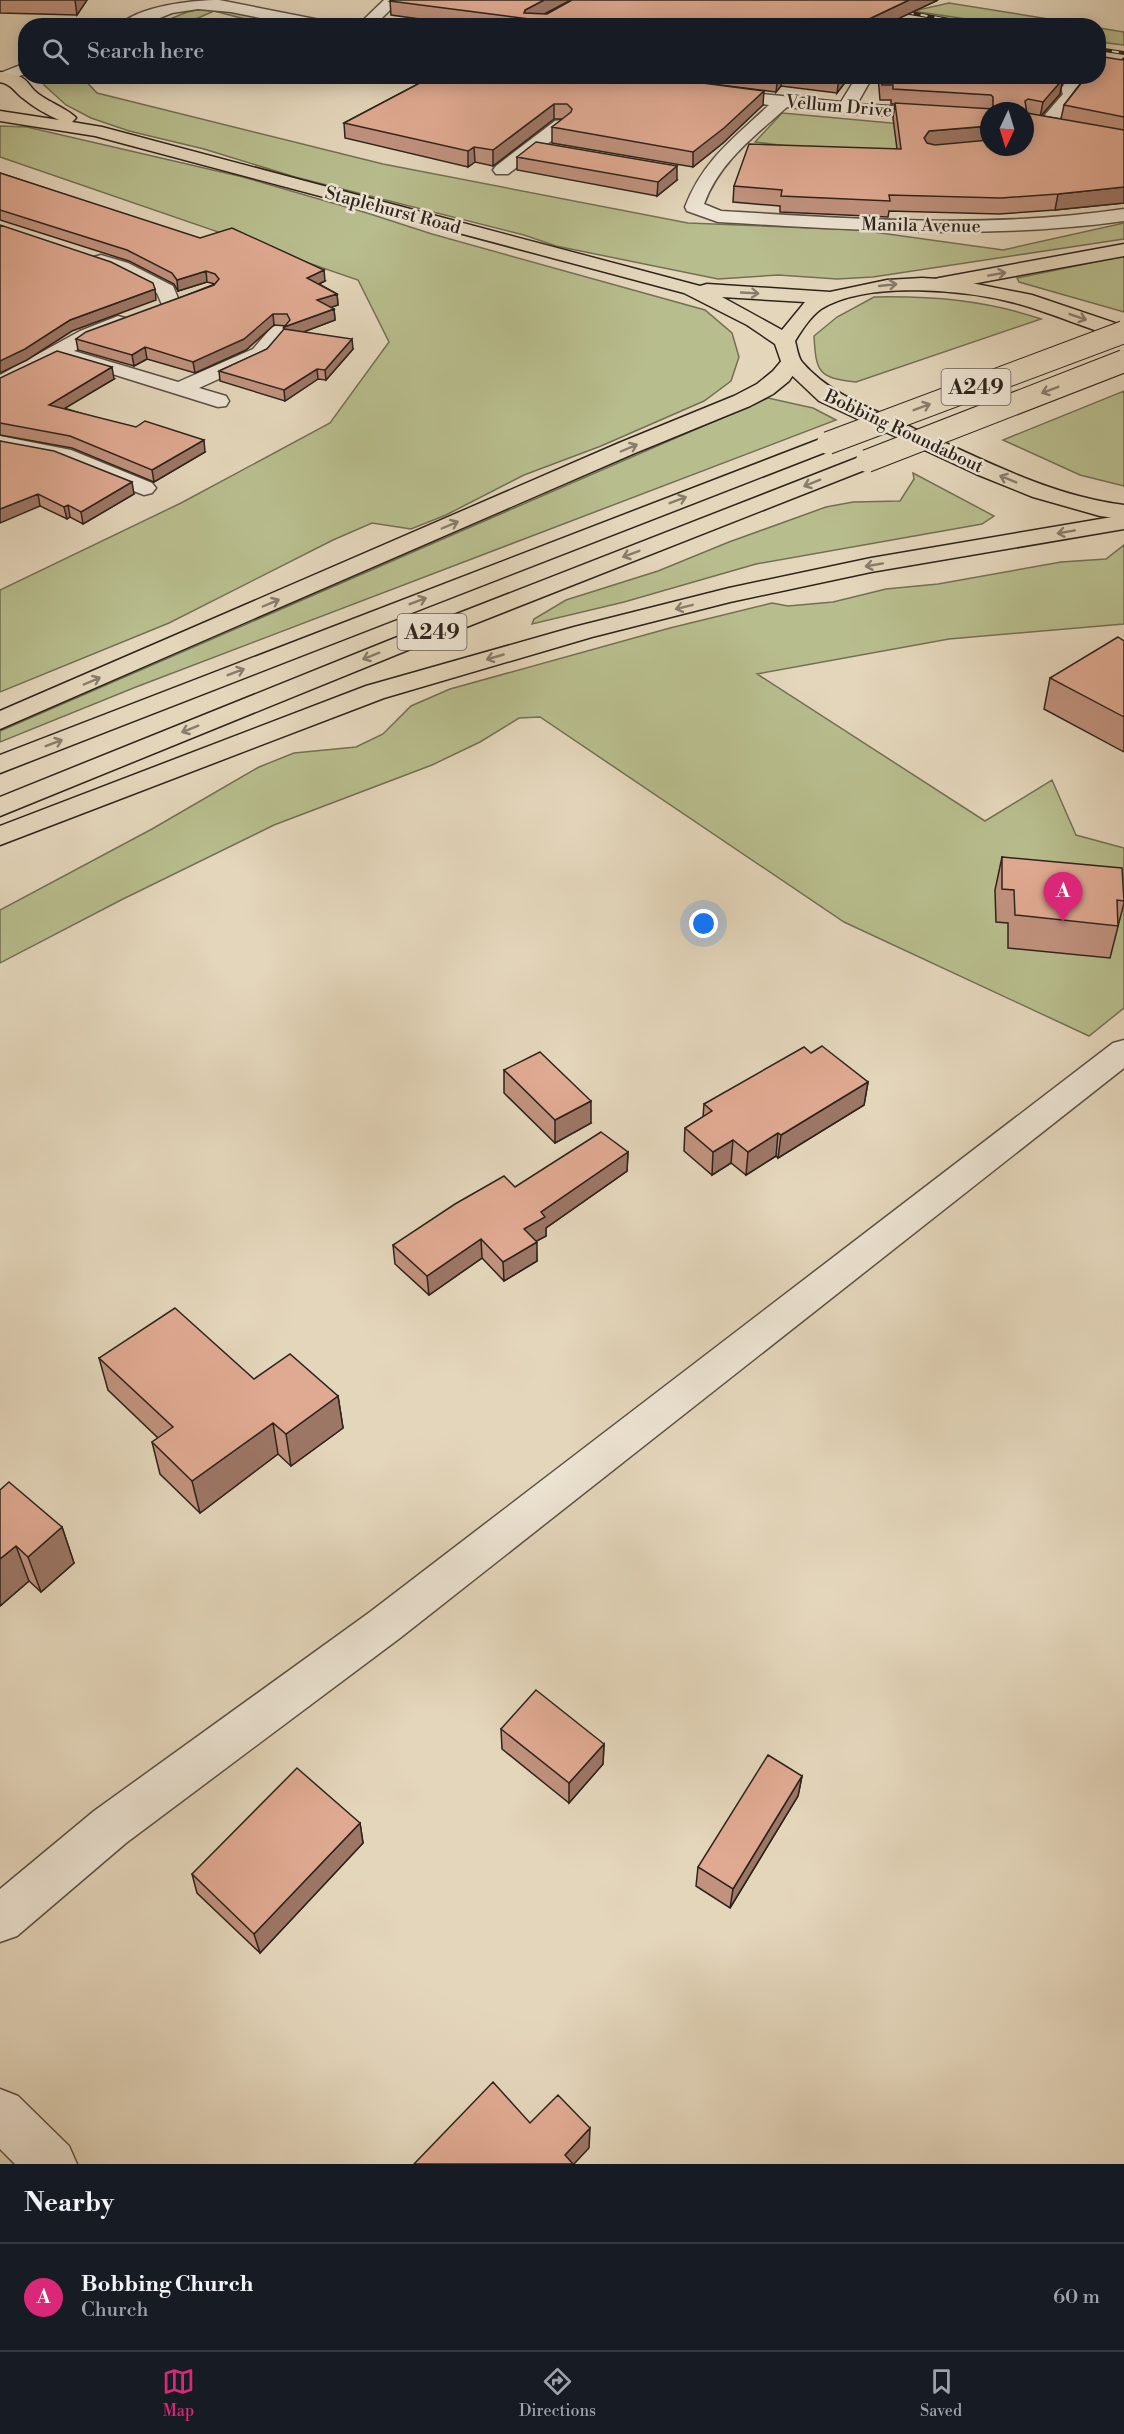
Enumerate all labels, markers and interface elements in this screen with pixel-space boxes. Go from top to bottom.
search box [18,18,1106,84]
icon: search [39,35,72,68]
text: Search here [87,38,204,65]
street label: Vellum Drive [784,90,893,123]
north arrow [980,102,1034,156]
street label: Staplehurst Road [322,181,464,240]
street label: Manila Avenue [861,213,981,238]
one-way arrow [986,268,1006,279]
one-way arrow [877,279,897,290]
one-way arrow [739,288,759,299]
one-way arrow [1069,312,1087,323]
road number: A249 [942,369,1010,405]
street label: Bobbing Roundabout [820,384,987,479]
one-way arrow [1041,385,1059,396]
one-way arrow [912,401,930,412]
one-way arrow [619,442,637,453]
one-way arrow [999,473,1017,484]
one-way arrow [803,478,822,489]
one-way arrow [668,494,687,505]
one-way arrow [440,519,459,530]
one-way arrow [1057,527,1077,538]
one-way arrow [622,549,640,560]
one-way arrow [865,560,884,571]
one-way arrow [408,595,426,606]
one-way arrow [261,597,280,608]
one-way arrow [675,601,694,613]
road number: A249 [398,614,466,650]
one-way arrow [362,651,381,662]
one-way arrow [486,652,505,663]
one-way arrow [226,666,245,677]
one-way arrow [83,674,101,686]
one-way arrow [182,724,200,735]
one-way arrow [45,737,63,748]
pin: A [1044,872,1082,922]
your location [689,909,718,938]
text: Nearby [24,2187,114,2219]
text: Bobbing Church [81,2271,253,2298]
text: A [36,2285,51,2310]
text: 60 m [1053,2285,1100,2310]
text: Church [81,2298,148,2323]
tab: Map [162,2365,195,2421]
tab: Directions [519,2365,596,2421]
tab: Saved [920,2365,962,2421]

